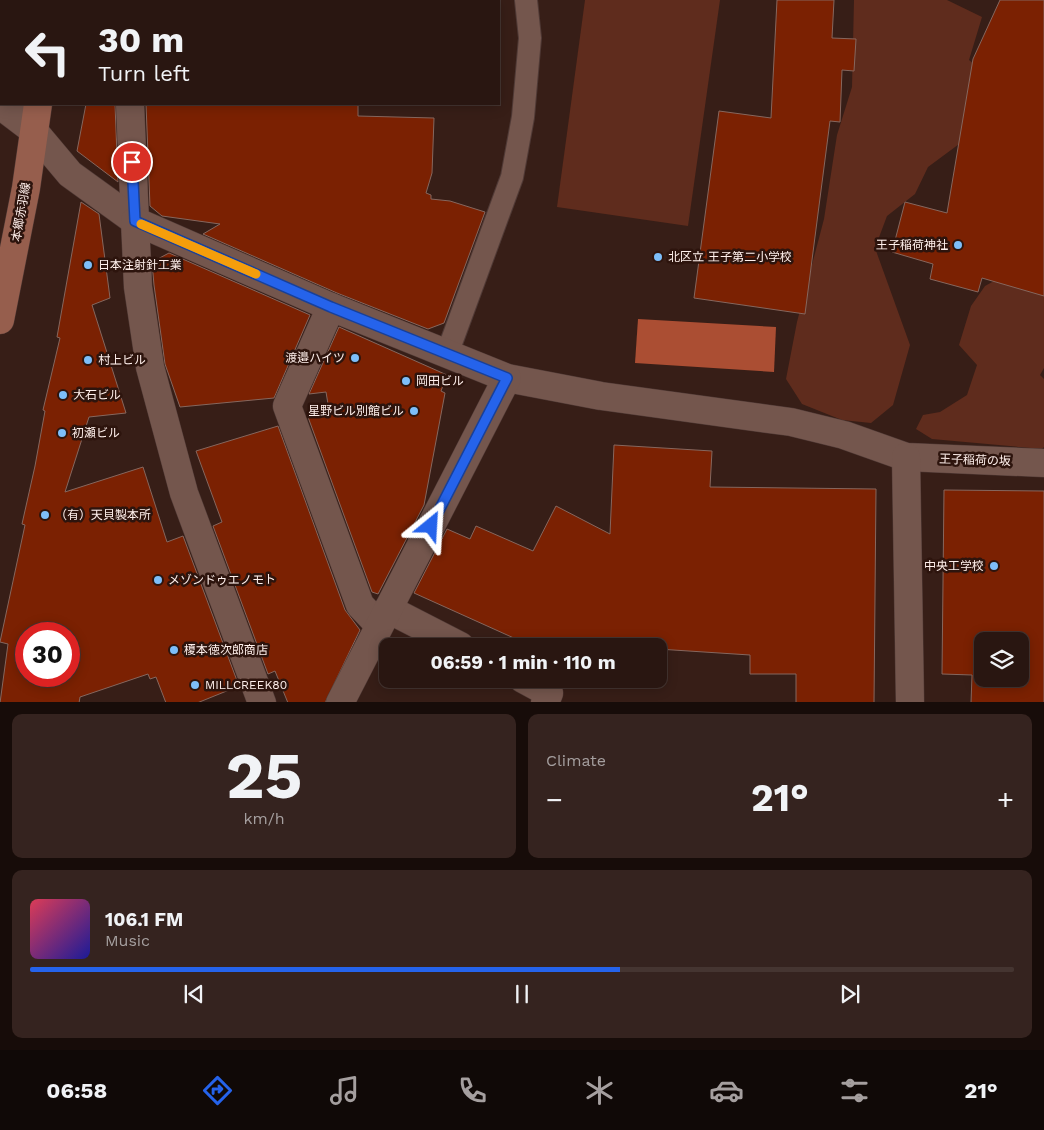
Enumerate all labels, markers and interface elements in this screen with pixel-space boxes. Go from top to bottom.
text: 30 m [98,19,184,61]
icon: left [15,20,80,85]
text: Turn left [98,61,190,86]
pin [111,141,153,183]
icon: arrive [118,148,146,176]
street label: 本郷赤羽線 [9,181,33,243]
place label: 王子稲荷神社 [876,238,948,252]
marker: 王子稲荷神社 [952,239,964,251]
place label: 北区立 王子第二小学校 [668,250,792,264]
marker: 北区立 王子第二小学校 [652,251,664,263]
place label: 日本注射針工業 [98,258,182,272]
marker: 日本注射針工業 [82,259,94,271]
place label: 渡邉ハイツ [285,351,345,365]
marker: 渡邉ハイツ [349,352,361,364]
place label: 村上ビル [98,353,146,367]
marker: 村上ビル [82,354,94,366]
place label: 岡田ビル [416,374,464,388]
marker: 岡田ビル [400,375,412,387]
place label: 大石ビル [73,388,121,402]
marker: 大石ビル [57,389,69,401]
place label: 星野ビル別館ビル [308,404,404,418]
marker: 星野ビル別館ビル [408,405,420,417]
place label: 初瀬ビル [72,426,120,440]
marker: 初瀬ビル [56,427,68,439]
street label: 王子稲荷の坂 [939,452,1011,468]
position arrow [404,499,456,551]
place label: （有）天貝製本所 [55,508,151,522]
marker: （有）天貝製本所 [39,509,51,521]
place label: 中央工学校 [924,559,984,573]
marker: 中央工学校 [988,560,1000,572]
place label: メゾンドゥエノモト [168,573,276,587]
marker: メゾンドゥエノモト [152,574,164,586]
speed limit sign: 30 [15,622,80,687]
map controls [974,632,1029,687]
button: layers [974,632,1029,687]
place label: 榎本徳次郎商店 [184,643,268,657]
marker: 榎本徳次郎商店 [168,644,180,656]
text: 06:59 · 1 min · 110 m [430,651,616,674]
place label: MILLCREEK80 [205,678,287,692]
marker: MILLCREEK80 [189,679,201,691]
text: 25 [226,738,302,814]
text: Climate [546,751,606,770]
text: 21° [751,776,809,820]
text: − [546,783,563,816]
text: + [997,783,1014,816]
text: km/h [243,809,285,828]
text: 106.1 FM [105,908,183,931]
text: Music [105,931,150,950]
icon: previous [180,980,208,1008]
icon: pause [508,980,536,1008]
icon: next [836,980,864,1008]
icon: directions [200,1073,235,1108]
icon: music [327,1073,362,1108]
icon: phone [455,1073,490,1108]
icon: climate [582,1073,617,1108]
icon: car [709,1073,744,1108]
icon: filters [837,1073,872,1108]
text: 06:58 [46,1078,107,1103]
text: 21° [964,1078,998,1103]

